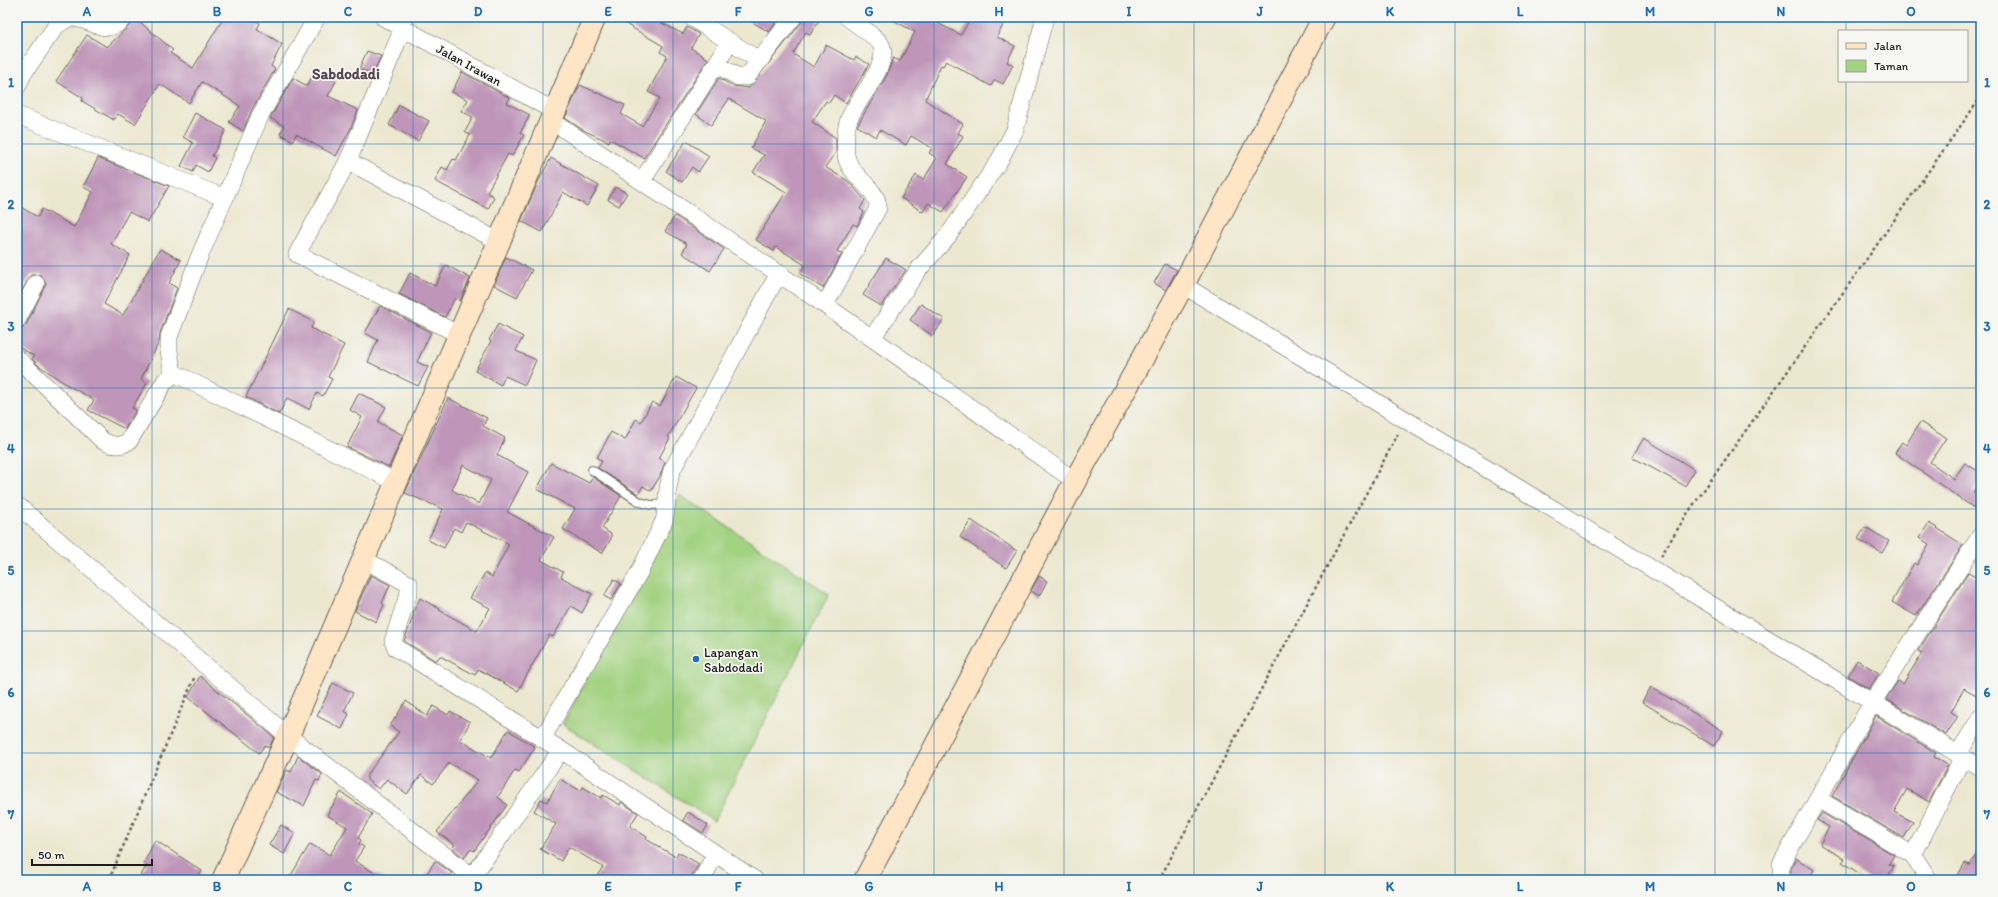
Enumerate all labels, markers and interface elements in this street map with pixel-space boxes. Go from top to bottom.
text: A [82,4,92,19]
text: B [213,4,222,19]
text: C [344,4,353,19]
text: D [474,4,483,19]
text: E [604,4,612,19]
text: F [735,4,742,19]
text: G [865,4,874,19]
text: H [995,4,1004,19]
text: I [1127,4,1132,19]
text: J [1256,4,1264,19]
text: K [1386,4,1395,19]
text: L [1517,4,1524,19]
text: M [1645,4,1655,19]
text: N [1777,4,1786,19]
text: O [1906,4,1916,19]
legend [1838,30,1968,82]
text: Jalan [1874,39,1902,53]
street label: Jalan Irawan [434,41,504,89]
text: Taman [1874,59,1909,73]
district label: Sabdodadi [312,65,380,83]
text: 1 [8,75,14,90]
text: 1 [1984,75,1990,90]
text: 2 [8,197,15,212]
text: 2 [1984,197,1991,212]
text: 3 [7,319,15,334]
text: 3 [1983,319,1991,334]
text: 4 [7,441,15,456]
text: 4 [1983,441,1991,456]
text: 5 [8,563,15,578]
text: 5 [1984,563,1991,578]
place label: Lapangan Sabdodadi [704,645,763,675]
marker: Lapangan Sabdodadi [691,654,701,664]
text: 6 [8,685,15,700]
text: 6 [1984,685,1991,700]
text: 7 [7,807,15,822]
text: 7 [1983,807,1991,822]
scale bar [32,841,152,867]
text: 50 m [38,848,64,862]
text: A [82,879,92,894]
text: B [213,879,222,894]
text: C [344,879,353,894]
text: D [474,879,483,894]
text: E [604,879,612,894]
text: F [735,879,742,894]
text: G [865,879,874,894]
text: H [995,879,1004,894]
text: I [1127,879,1132,894]
text: J [1256,879,1264,894]
text: K [1386,879,1395,894]
text: L [1517,879,1524,894]
text: M [1645,879,1655,894]
text: N [1777,879,1786,894]
text: O [1906,879,1916,894]

